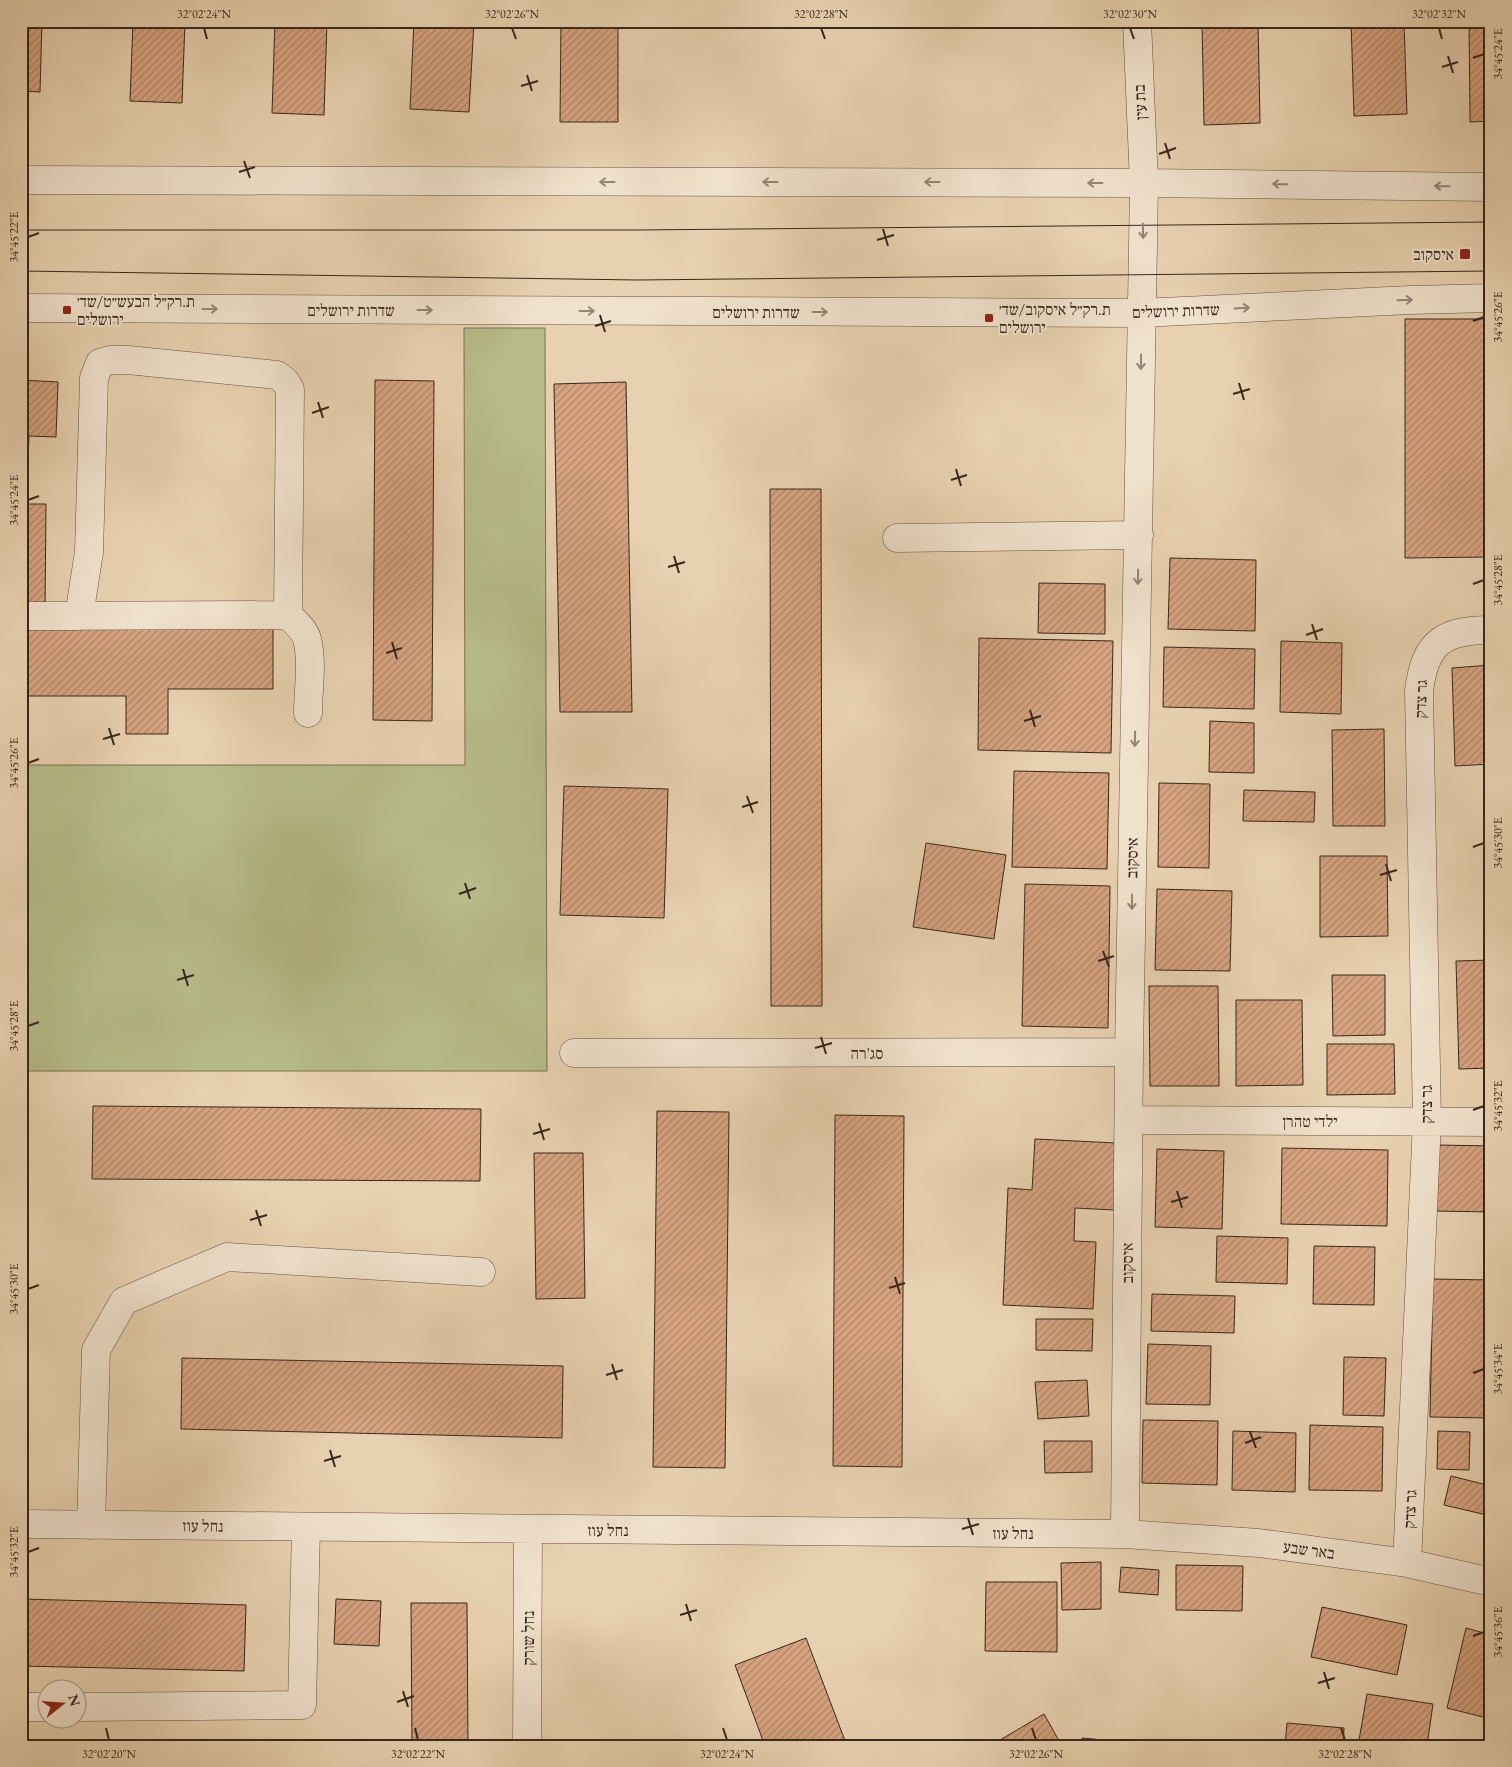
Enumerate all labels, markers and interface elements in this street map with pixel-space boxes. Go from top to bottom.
text: 32°02'24"N [177,6,231,22]
text: 32°02'26"N [485,6,539,22]
text: 32°02'28"N [794,6,848,22]
text: 32°02'30"N [1103,6,1157,22]
text: 32°02'32"N [1412,6,1466,22]
text: 34°45'24"E [1490,28,1506,80]
street label: בת עין [1129,83,1151,120]
one-way arrow [600,177,616,186]
one-way arrow [762,177,778,187]
one-way arrow [925,177,941,187]
one-way arrow [1087,178,1103,187]
one-way arrow [1272,179,1288,189]
one-way arrow [1434,182,1450,191]
text: 34°45'22"E [6,211,22,263]
one-way arrow [1138,223,1148,239]
place label: איסקוב [1413,244,1454,265]
marker: איסקוב [1458,247,1472,261]
place label: ת.רק״ל הבעש״ט/שד׳ ירושלים [77,291,195,330]
text: 34°45'26"E [1490,291,1506,343]
one-way arrow [1396,295,1412,304]
place label: ת.רק״ל איסקוב/שד׳ ירושלים [999,299,1111,338]
street label: שדרות ירושלים [1132,299,1220,323]
street label: שדרות ירושלים [307,300,395,321]
street label: שדרות ירושלים [712,302,800,323]
one-way arrow [1234,303,1250,312]
marker: ת.רק״ל הבעש״ט/שד׳ ירושלים [61,304,73,316]
one-way arrow [202,304,218,314]
one-way arrow [416,305,433,315]
one-way arrow [579,306,595,316]
one-way arrow [812,307,828,317]
marker: ת.רק״ל איסקוב/שד׳ ירושלים [983,312,995,324]
one-way arrow [1136,354,1146,370]
text: 34°45'24"E [6,474,22,526]
text: 34°45'28"E [1490,554,1506,606]
one-way arrow [1133,568,1143,585]
street label: גר צדק [1410,679,1432,719]
one-way arrow [1130,730,1140,747]
text: 34°45'26"E [6,737,22,789]
text: 34°45'30"E [1490,817,1506,869]
street label: איסקוב [1121,837,1143,879]
one-way arrow [1127,893,1137,909]
text: 34°45'28"E [6,1000,22,1052]
street label: סג'רה [851,1043,883,1064]
text: 34°45'32"E [1490,1080,1506,1132]
street label: גר צדק [1416,1085,1437,1123]
street label: ילדי טהרן [1282,1111,1338,1132]
street label: איסקוב [1117,1242,1138,1284]
text: 34°45'30"E [6,1263,22,1315]
text: 34°45'34"E [1490,1343,1506,1395]
street label: גר צדק [1398,1489,1422,1529]
street label: נחל עוז [182,1515,224,1537]
street label: נחל עוז [587,1520,629,1541]
street label: נחל עוז [992,1523,1034,1544]
text: 34°45'32"E [6,1526,22,1578]
street label: באר שבע [1282,1536,1336,1564]
text: 34°45'36"E [1490,1606,1506,1658]
street label: נחל שורק [518,1611,539,1665]
north arrow [38,1680,88,1730]
text: N [64,1692,85,1709]
text: 32°02'20"N [82,1746,136,1762]
text: 32°02'22"N [391,1746,445,1762]
text: 32°02'24"N [700,1746,754,1762]
text: 32°02'26"N [1009,1746,1063,1762]
text: 32°02'28"N [1318,1746,1372,1762]

